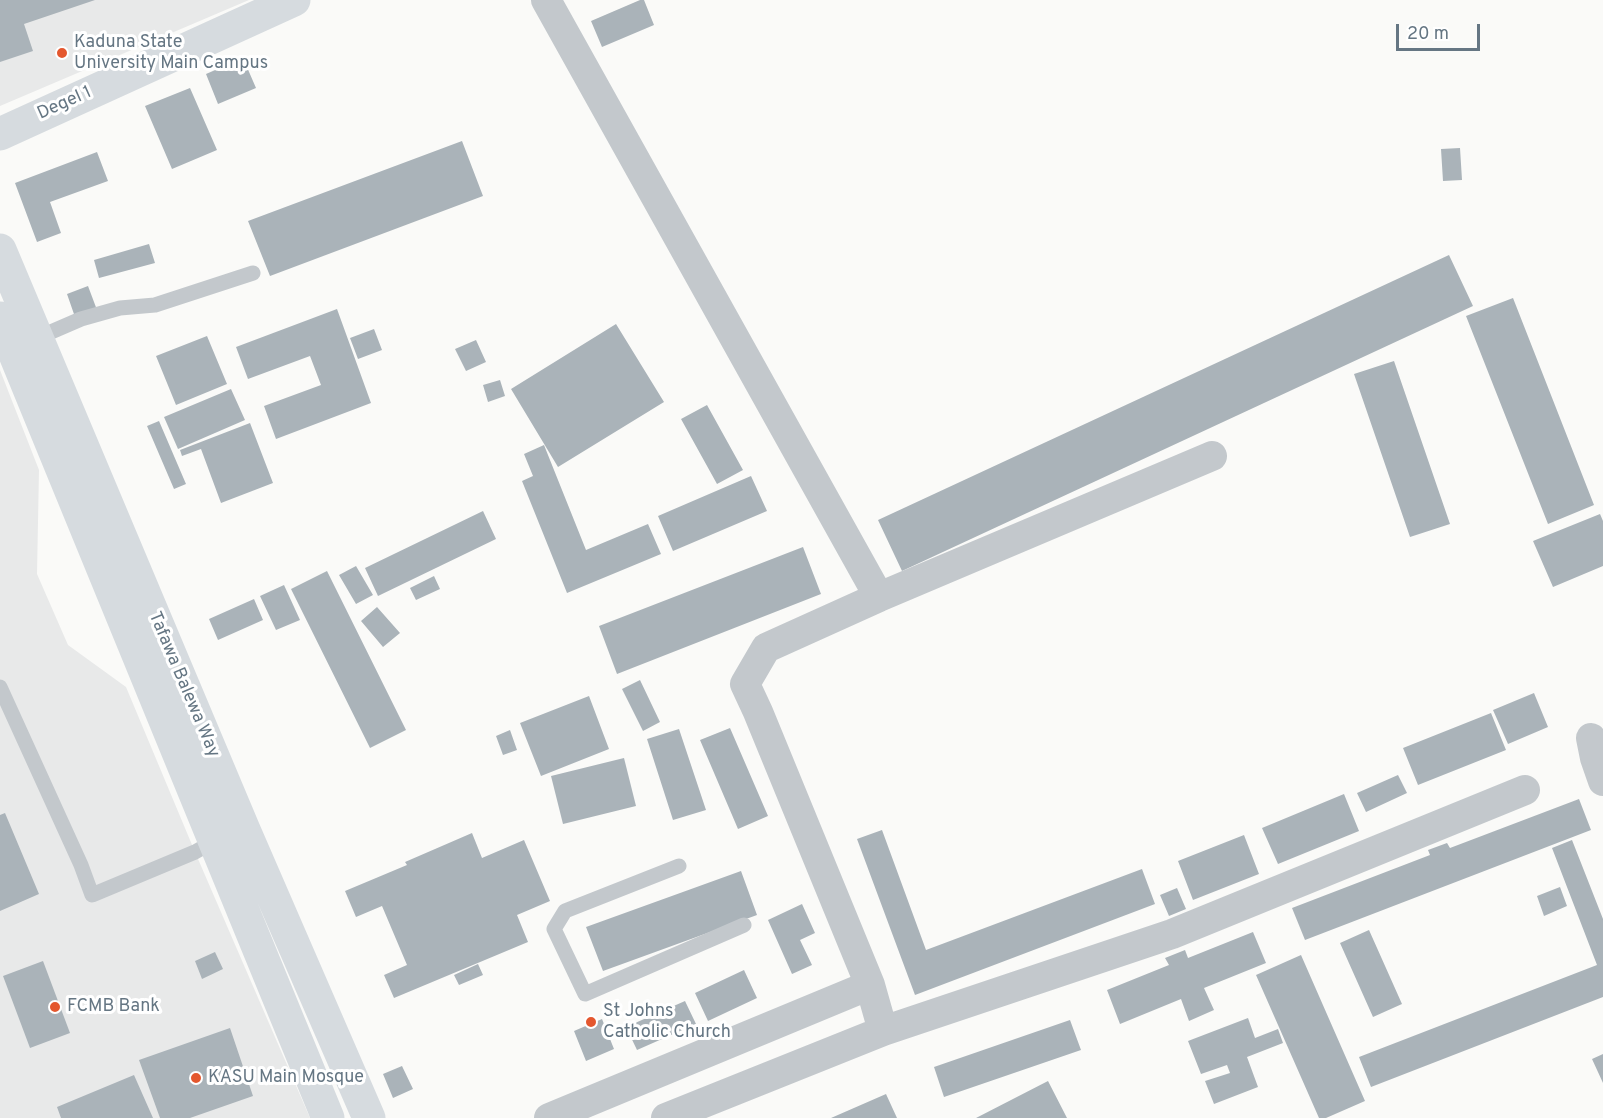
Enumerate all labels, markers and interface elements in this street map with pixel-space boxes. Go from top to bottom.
scale bar [1399,12,1483,50]
text: 20 m [1407,23,1449,46]
place label: Kaduna State University Main Campus [74,32,268,74]
marker: Kaduna State University Main Campus [55,46,69,60]
street label: Degel 1 [34,82,96,126]
street label: Tafawa Balewa Way [143,609,223,761]
place label: FCMB Bank [67,996,160,1018]
marker: FCMB Bank [48,1000,62,1014]
place label: St Johns Catholic Church [603,1001,731,1044]
marker: St Johns Catholic Church [584,1015,598,1029]
place label: KASU Main Mosque [208,1067,364,1089]
marker: KASU Main Mosque [189,1071,203,1085]

